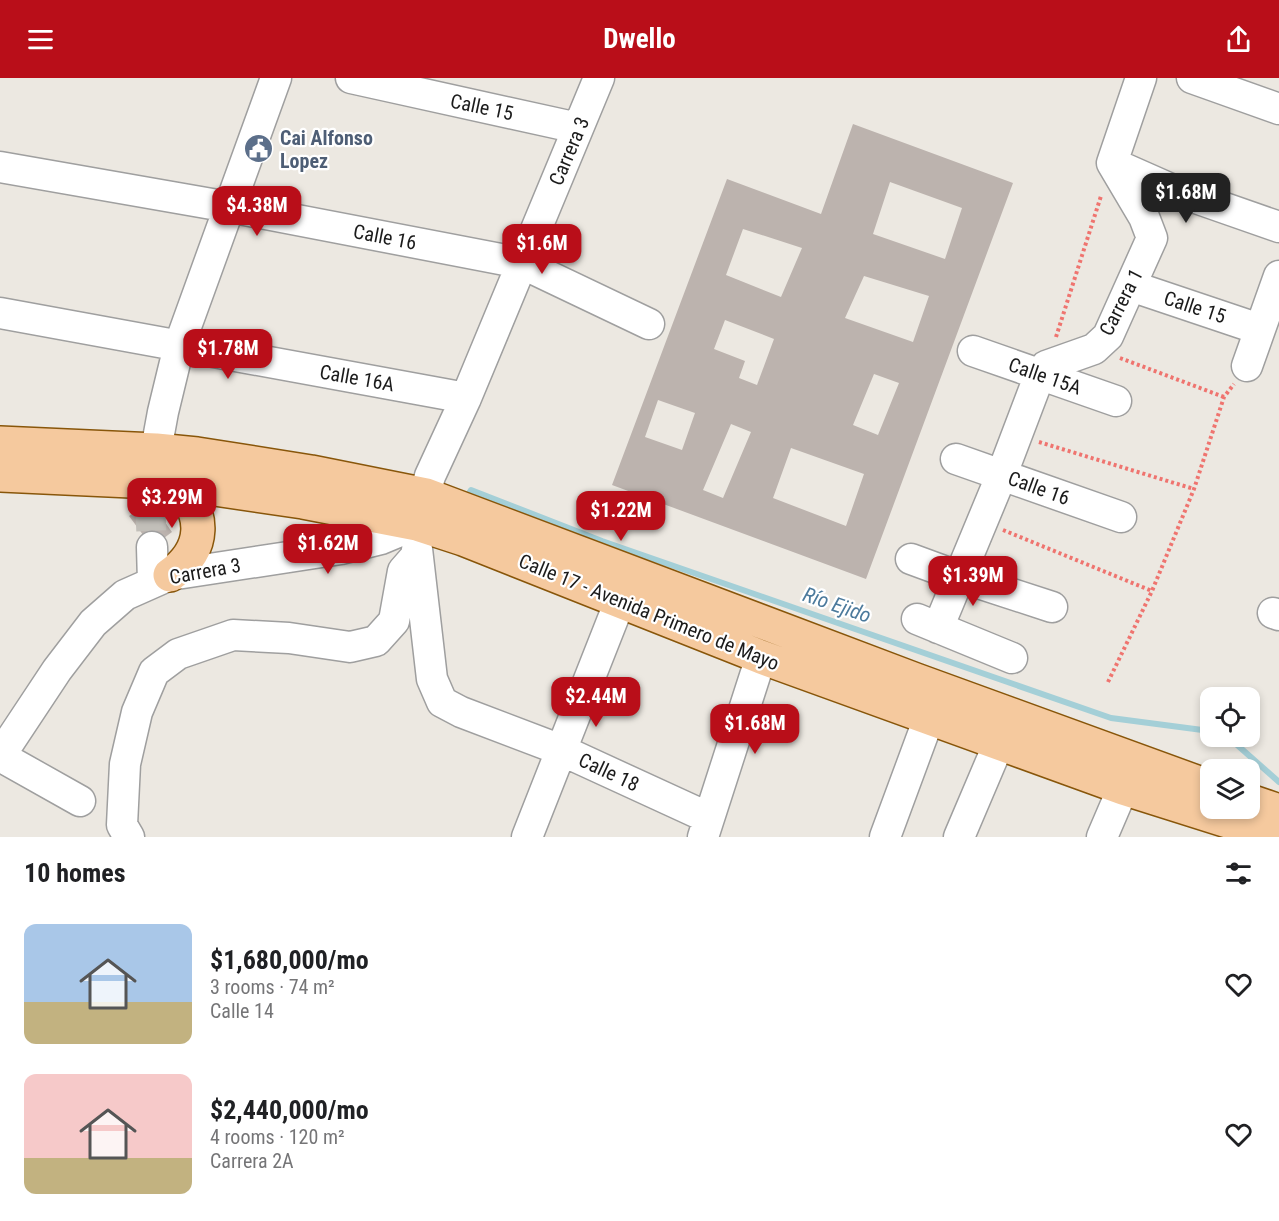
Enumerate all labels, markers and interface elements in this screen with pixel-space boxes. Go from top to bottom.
icon: menu [24,23,57,56]
text: Dwello [603,23,676,55]
icon: share [1222,23,1255,56]
street label: Calle 15 [448,89,516,125]
street label: Carrera 3 [544,113,594,189]
place label: Cai Alfonso Lopez [280,126,373,173]
public building icon: Cai Alfonso Lopez [243,133,275,165]
pin: $1.68M [1137,173,1235,224]
text: $1.68M [1155,180,1217,204]
pin: $4.38M [208,186,306,237]
text: $4.38M [226,193,288,217]
street label: Calle 16 [351,219,419,255]
pin: $1.6M [500,224,584,275]
text: $1.6M [516,231,568,255]
street label: Carrera 1 [1094,264,1148,340]
street label: Calle 15 [1161,286,1229,328]
pin: $1.78M [179,329,277,380]
text: $1.78M [197,336,259,360]
street label: Calle 15A [1005,352,1085,400]
street label: Calle 16A [318,360,397,396]
street label: Calle 16 [1005,466,1073,510]
pin: $3.29M [123,478,221,529]
text: $3.29M [141,485,203,509]
pin: $1.22M [572,491,670,542]
text: $1.22M [590,498,652,522]
pin: $1.62M [279,524,377,575]
text: $1.62M [297,531,359,555]
street label: Calle 17 - Avenida Primero de Mayo [515,549,783,675]
street label: Carrera 3 [167,553,243,589]
pin: $1.39M [924,556,1022,607]
text: $1.39M [942,563,1004,587]
water label: Río Ejido [800,582,874,628]
pin: $2.44M [547,677,645,728]
text: $2.44M [565,684,627,708]
map controls [1200,687,1260,819]
button: locate [1200,687,1260,747]
pin: $1.68M [706,704,804,755]
text: $1.68M [724,711,786,735]
street label: Calle 18 [575,748,643,796]
button: layers [1200,759,1260,819]
icon: filters [1222,857,1255,890]
text: 10 homes [24,858,126,888]
text: $1,680,000/mo [210,945,369,975]
icon: home [72,948,144,1020]
icon: heart [1222,968,1255,1001]
text: 3 rooms · 74 m² [210,975,335,999]
text: Calle 14 [210,999,274,1023]
text: $2,440,000/mo [210,1095,369,1125]
icon: home [72,1098,144,1170]
icon: heart [1222,1118,1255,1151]
text: 4 rooms · 120 m² [210,1125,345,1149]
text: Carrera 2A [210,1149,294,1173]

